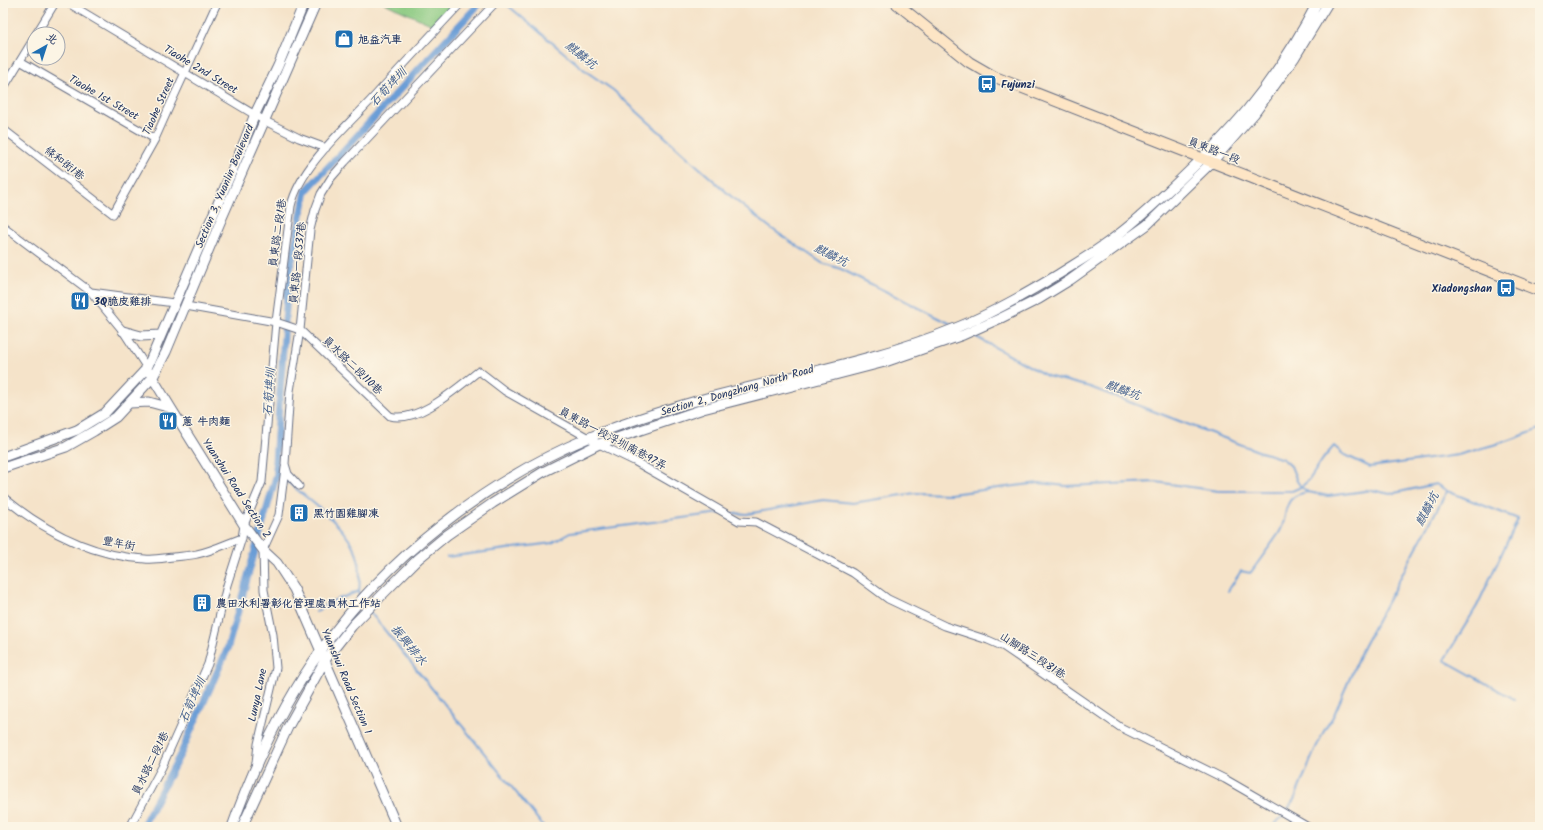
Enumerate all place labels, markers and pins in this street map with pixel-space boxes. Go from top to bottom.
shop icon: 旭益汽車 [333,28,355,50]
place label: 旭益汽車 [358,31,402,49]
bus stop icon: Fujunzi [976,73,998,95]
place label: Fujunzi [1001,76,1036,94]
bus stop icon: Xiadongshan [1495,277,1517,299]
place label: Xiadongshan [1431,280,1492,298]
restaurant icon: 3Q脆皮雞排 [69,290,91,312]
place label: 3Q脆皮雞排 [93,293,151,311]
restaurant icon: 蔥 牛肉麵 [157,410,179,432]
place label: 蔥 牛肉麵 [182,413,230,431]
building icon: 黑竹園雞腳凍 [288,502,310,524]
place label: 黑竹園雞腳凍 [313,505,379,523]
building icon: 農田水利署彰化管理處員林工作站 [191,592,213,614]
place label: 農田水利署彰化管理處員林工作站 [216,595,381,613]

